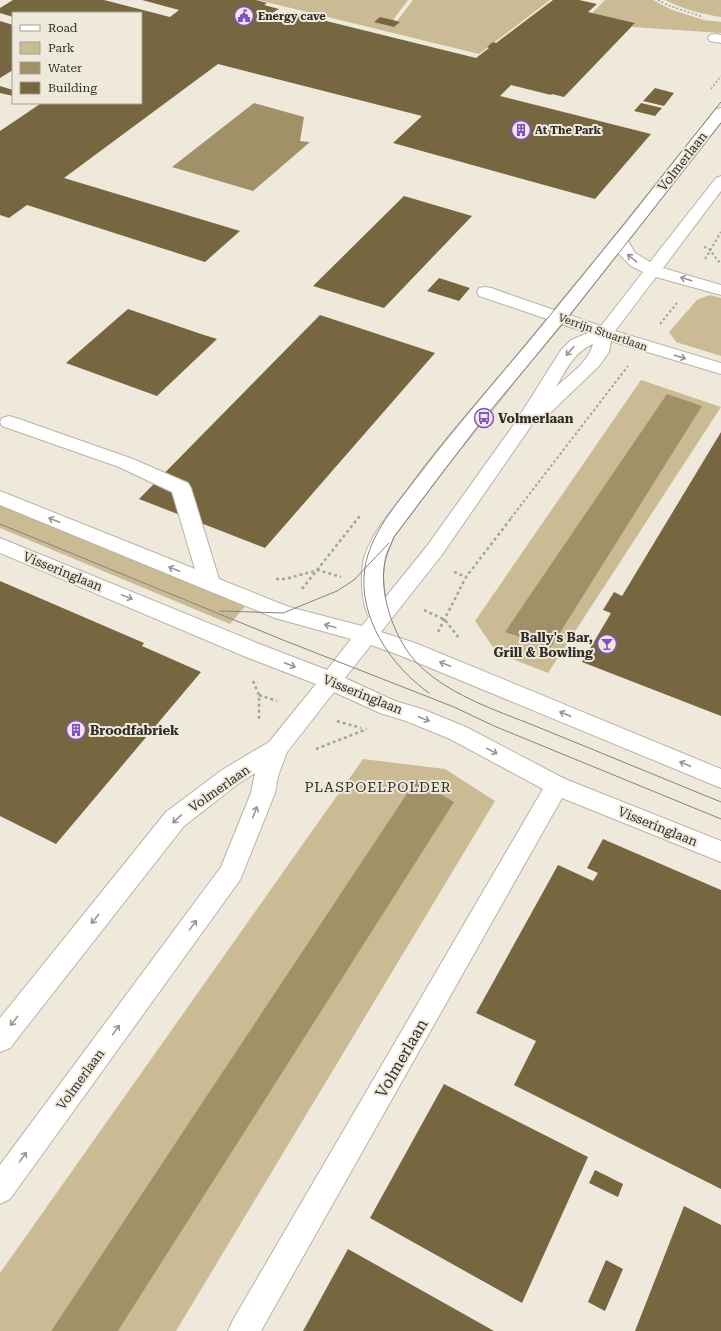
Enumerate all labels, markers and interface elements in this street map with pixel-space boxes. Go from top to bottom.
public building icon: Energy cave [233,5,255,27]
place label: Energy cave [258,10,326,23]
legend [12,12,142,104]
text: Road [48,21,78,35]
text: Park [48,41,75,55]
text: Water [48,61,82,75]
text: Building [48,81,97,95]
building icon: At The Park [510,119,532,141]
place label: At The Park [535,124,601,137]
street label: Volmerlaan [655,128,711,194]
one-way arrow [627,254,638,262]
one-way arrow [680,275,693,282]
street label: Verrijn Stuartlaan [556,311,649,354]
one-way arrow [566,346,575,357]
one-way arrow [673,354,686,361]
bus stop icon: Volmerlaan [473,407,495,429]
place label: Volmerlaan [498,411,574,426]
one-way arrow [48,515,60,523]
street label: Visseringlaan [21,549,105,594]
one-way arrow [169,565,181,572]
one-way arrow [120,594,132,602]
one-way arrow [324,622,337,629]
place label: Bally's Bar, Grill & Bowling [493,630,593,660]
bar icon: Bally's Bar, Grill & Bowling [596,633,618,655]
one-way arrow [439,660,451,668]
one-way arrow [284,661,296,669]
street label: Visseringlaan [321,672,405,717]
one-way arrow [559,709,571,717]
one-way arrow [417,715,429,723]
building icon: Broodfabriek [65,719,87,741]
place label: Broodfabriek [90,723,179,738]
one-way arrow [486,748,498,755]
one-way arrow [679,759,691,767]
street label: Volmerlaan [186,762,253,815]
district label: PLASPOELPOLDER [304,779,452,795]
street label: Visseringlaan [616,804,700,849]
one-way arrow [252,806,260,818]
one-way arrow [172,814,182,823]
one-way arrow [91,914,99,925]
one-way arrow [189,919,197,930]
one-way arrow [10,1016,18,1027]
street label: Volmerlaan [371,1016,432,1101]
one-way arrow [112,1024,120,1035]
street label: Volmerlaan [53,1046,108,1112]
one-way arrow [19,1152,27,1163]

